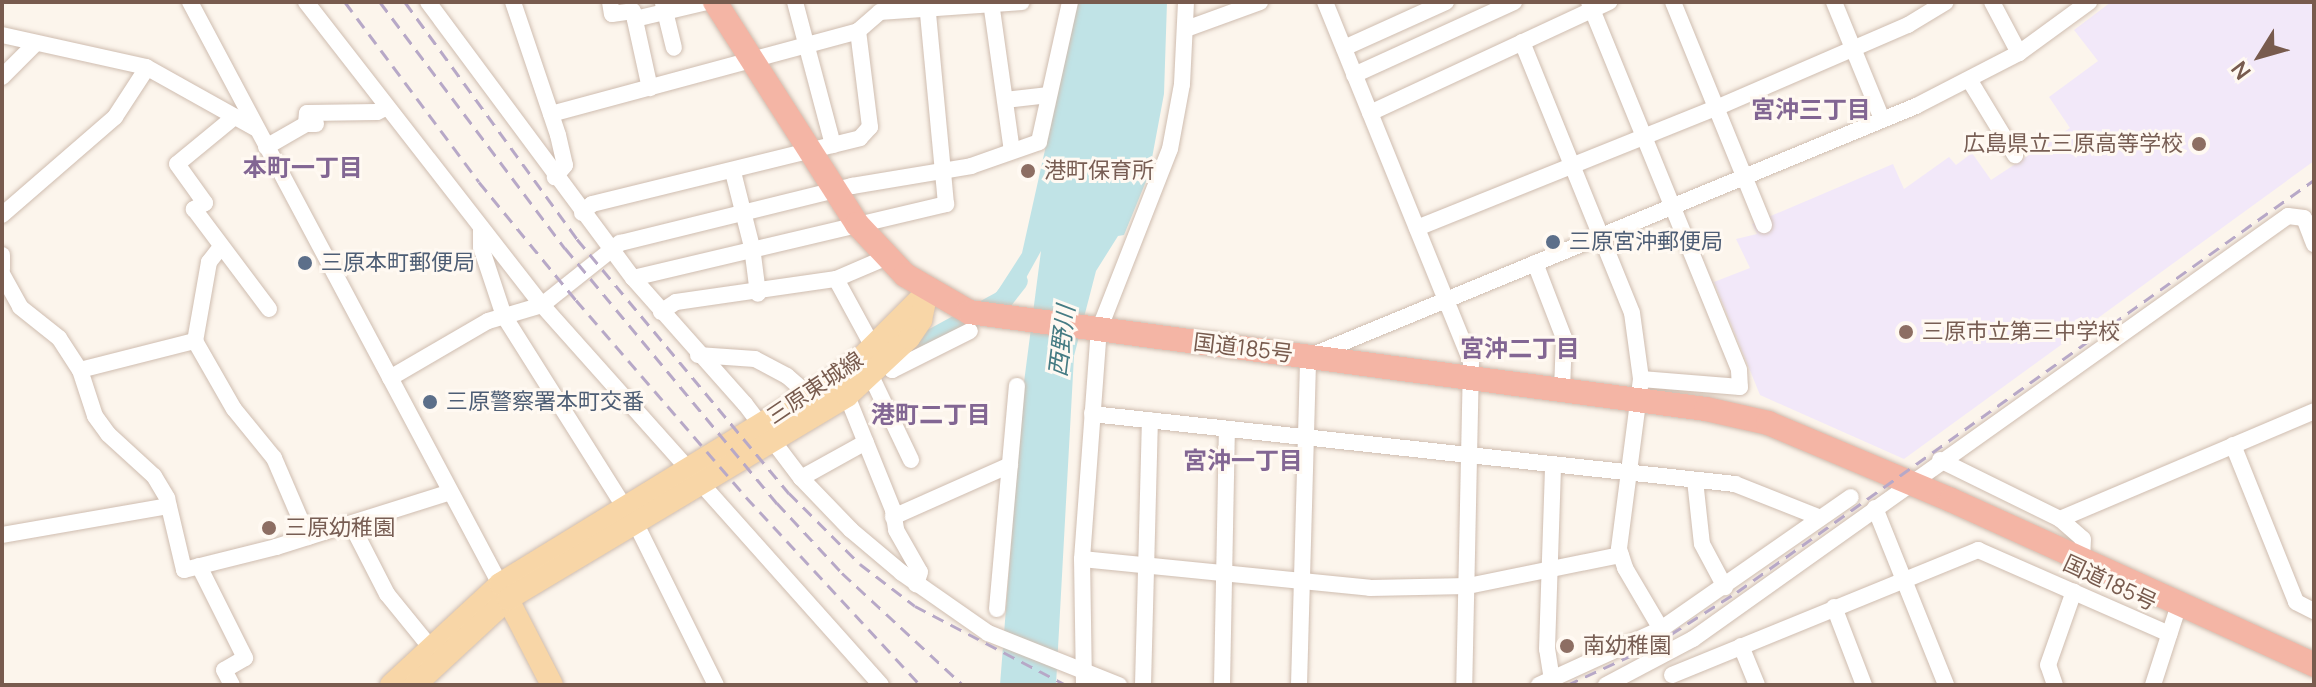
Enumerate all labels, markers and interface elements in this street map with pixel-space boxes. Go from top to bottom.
north arrow [2220,16,2300,96]
text: N [2224,55,2258,86]
district label: 宮沖三丁目 [1751,95,1871,123]
place label: 広島県立三原高等学校 [1963,131,2183,157]
marker: 広島県立三原高等学校 [2190,135,2208,153]
district label: 本町一丁目 [243,153,363,181]
place label: 港町保育所 [1044,158,1154,184]
marker: 港町保育所 [1019,162,1037,180]
place label: 三原宮沖郵便局 [1569,229,1723,255]
marker: 三原宮沖郵便局 [1544,233,1562,251]
place label: 三原本町郵便局 [321,250,475,276]
marker: 三原本町郵便局 [296,254,314,272]
water label: 西野川 [1042,304,1080,378]
place label: 三原市立第三中学校 [1922,319,2120,345]
marker: 三原市立第三中学校 [1897,323,1915,341]
street label: 国道185号 [1192,329,1294,367]
district label: 宮沖二丁目 [1460,334,1580,362]
street label: 三原東城線 [762,346,868,430]
place label: 三原警察署本町交番 [446,389,644,415]
marker: 三原警察署本町交番 [421,393,439,411]
district label: 港町二丁目 [871,400,991,428]
district label: 宮沖一丁目 [1183,446,1303,474]
place label: 三原幼稚園 [285,515,395,541]
marker: 三原幼稚園 [260,519,278,537]
street label: 国道185号 [2059,550,2161,616]
place label: 南幼稚園 [1583,633,1671,659]
marker: 南幼稚園 [1558,637,1576,655]

